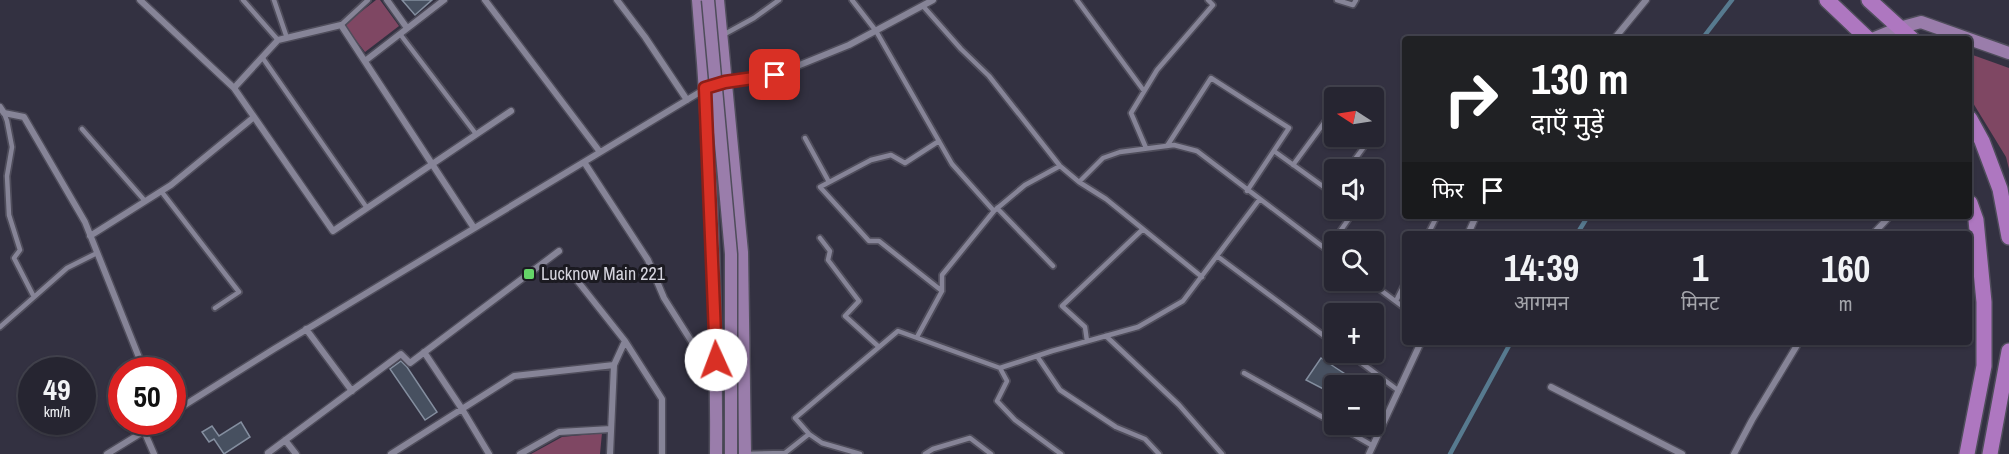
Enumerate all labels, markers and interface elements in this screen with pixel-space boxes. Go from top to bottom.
pin [749,49,800,100]
text: 130 m [1531,51,1629,107]
icon: arrive [758,58,791,91]
icon: right [1432,60,1510,138]
north arrow [1324,87,1384,147]
map controls [1324,87,1384,435]
text: दाएँ मुड़ें [1531,105,1604,141]
button: sound [1324,159,1384,219]
icon: arrive [1476,174,1509,207]
text: फिर [1432,175,1464,205]
button: search [1324,231,1384,291]
text: 14:39 [1504,244,1579,292]
text: 1 [1692,244,1708,292]
text: 160 [1821,245,1870,293]
place label: Lucknow Main 221 [541,261,666,286]
marker: Lucknow Main 221 [522,267,536,281]
text: आगमन [1514,289,1569,316]
text: मिनट [1681,289,1719,316]
text: m [1839,290,1852,317]
button: + [1324,303,1384,363]
position arrow [684,328,748,392]
speed limit sign: 50 [108,357,186,435]
text: 49 [43,369,71,409]
button: − [1324,375,1384,435]
text: km/h [44,401,70,422]

